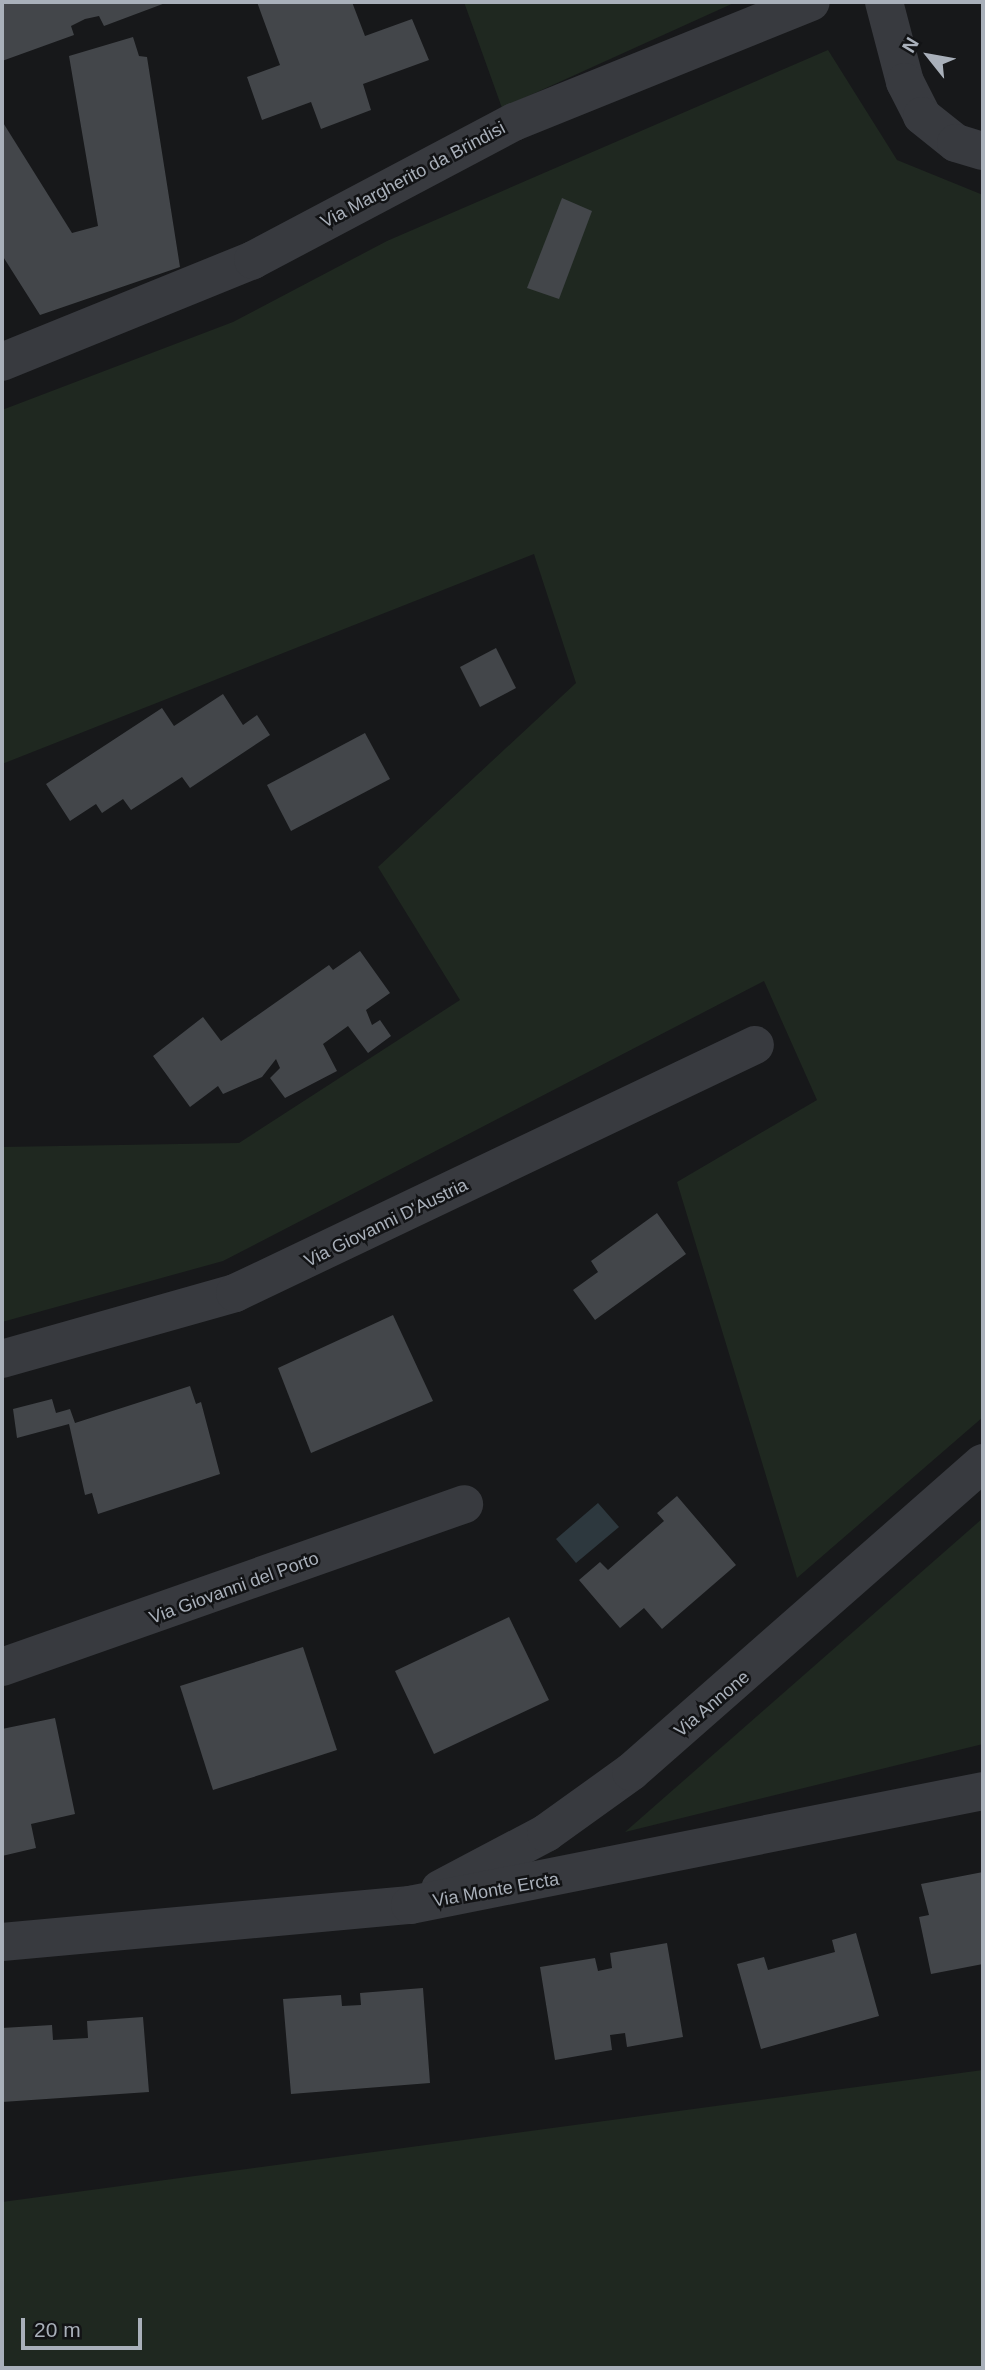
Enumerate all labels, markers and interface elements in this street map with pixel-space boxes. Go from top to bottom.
north arrow [894,21,964,91]
text: N [898,34,923,56]
street label: Via Margherito da Brindisi [317,117,509,233]
street label: Via Giovanni D'Austria [301,1174,471,1272]
street label: Via Giovanni del Porto [146,1547,322,1629]
street label: Via Annone [670,1666,754,1742]
street label: Via Monte Ercta [431,1868,561,1912]
scale bar [24,2304,145,2348]
text: 20 m [34,2318,81,2341]

